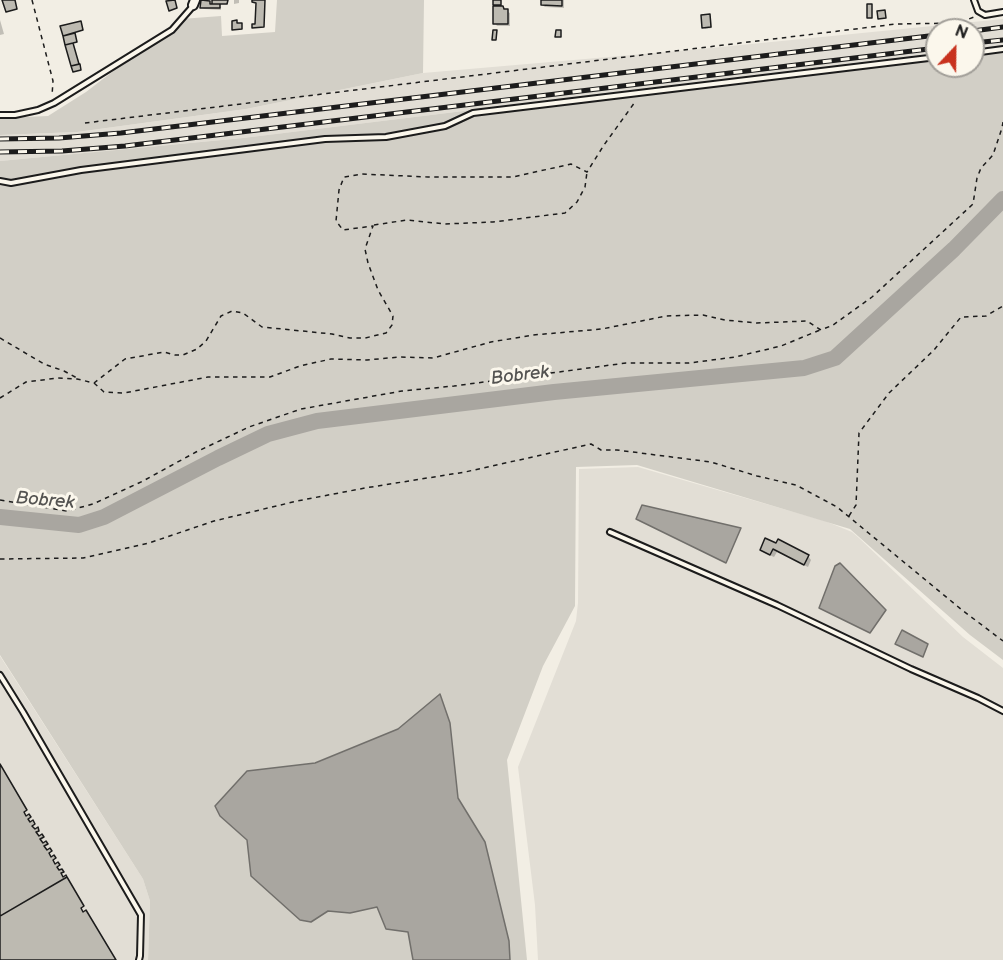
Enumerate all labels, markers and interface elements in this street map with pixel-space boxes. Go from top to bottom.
north arrow [925,18,985,78]
text: N [952,22,970,44]
water label: Bobrek [490,362,550,390]
water label: Bobrek [15,488,75,514]

